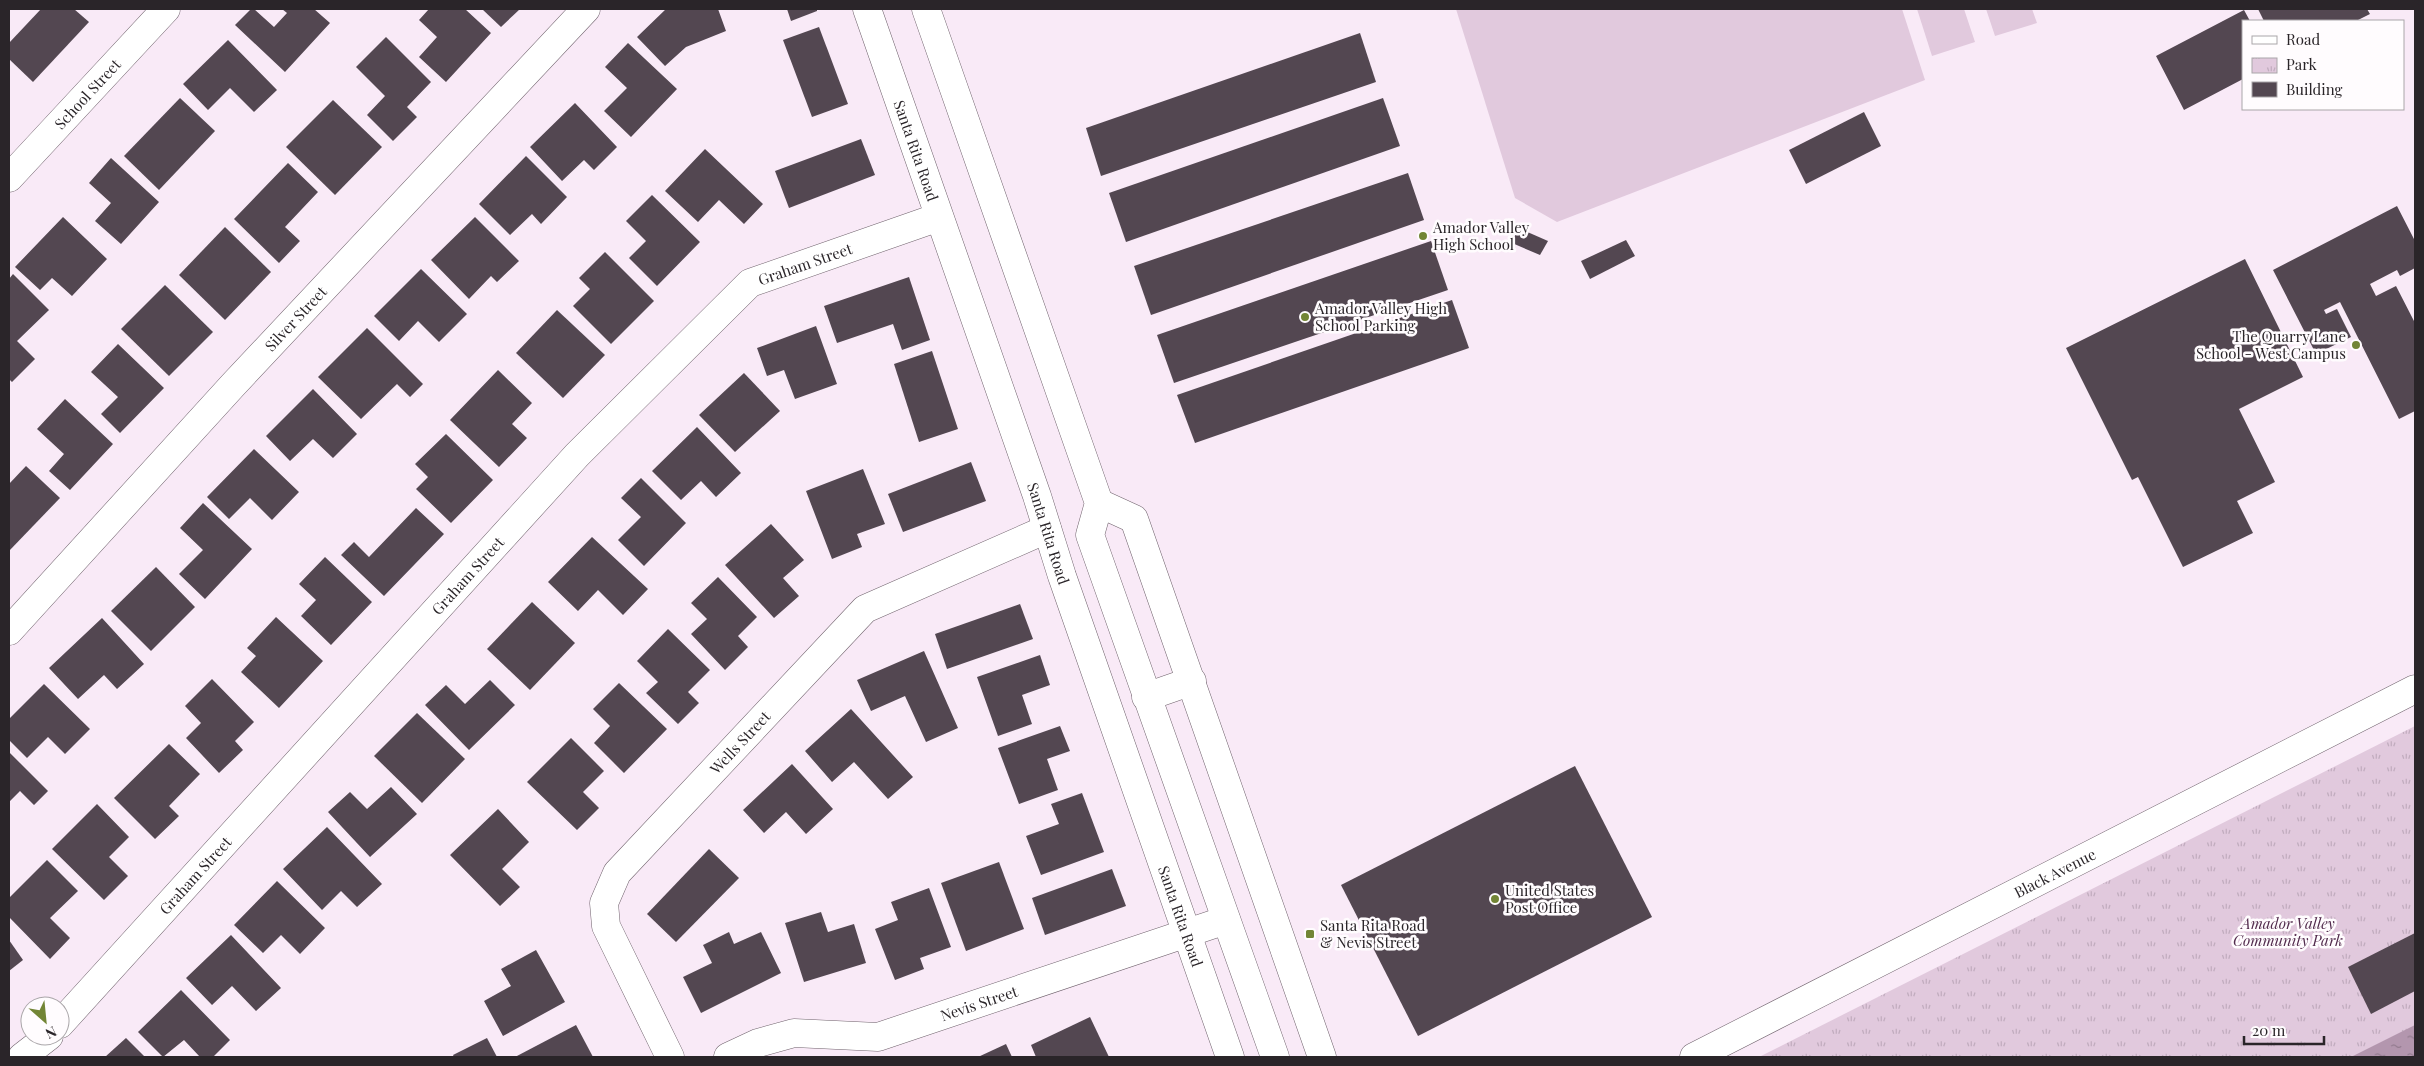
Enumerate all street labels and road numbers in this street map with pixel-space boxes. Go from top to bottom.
street label: School Street [50,54,125,133]
street label: Santa Rita Road [890,97,943,204]
street label: Graham Street [755,238,855,289]
street label: Silver Street [260,281,331,355]
street label: Santa Rita Road [1023,480,1074,587]
street label: Graham Street [427,532,508,619]
street label: Wells Street [705,706,775,779]
street label: Graham Street [155,832,236,918]
street label: Black Avenue [2010,844,2099,902]
street label: Santa Rita Road [1154,863,1208,970]
street label: Nevis Street [938,981,1021,1025]

